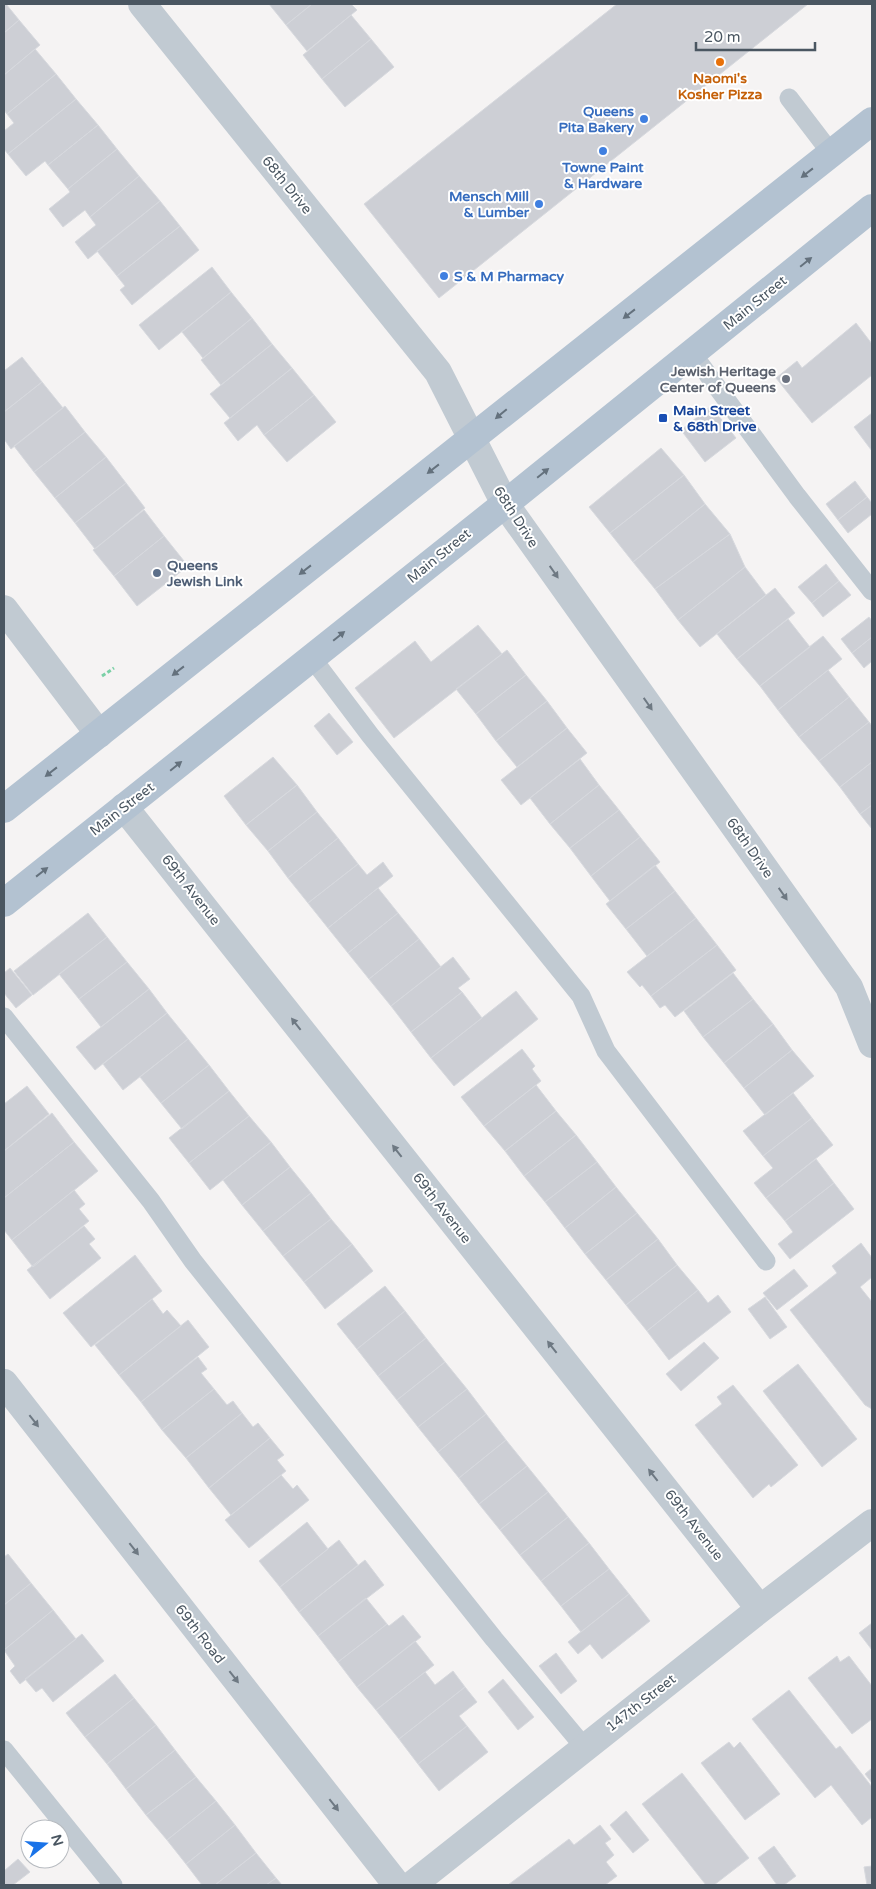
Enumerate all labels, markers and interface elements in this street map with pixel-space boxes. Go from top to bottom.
scale bar [696,20,815,52]
text: 20 m [704,28,741,46]
marker: Naomi's Kosher Pizza [714,56,726,68]
place label: Naomi's Kosher Pizza [678,70,762,103]
place label: Queens Pita Bakery [558,103,634,136]
marker: Queens Pita Bakery [638,113,650,125]
marker: Towne Paint & Hardware [597,145,609,157]
street label: 68th Drive [258,153,316,217]
place label: Towne Paint & Hardware [561,159,644,192]
one-way arrow [800,167,813,178]
place label: Mensch Mill & Lumber [449,188,530,221]
marker: Mensch Mill & Lumber [533,198,545,210]
one-way arrow [799,256,812,267]
place label: S & M Pharmacy [454,268,565,285]
marker: S & M Pharmacy [438,270,450,282]
street label: Main Street [720,272,791,334]
one-way arrow [623,308,636,319]
place label: Jewish Heritage Center of Queens [660,363,776,396]
marker: Jewish Heritage Center of Queens [780,373,792,385]
place label: Main Street & 68th Drive [673,402,757,435]
one-way arrow [495,409,508,420]
marker: Main Street & 68th Drive [657,412,669,424]
one-way arrow [426,464,440,474]
one-way arrow [536,468,549,479]
street label: 68th Drive [490,483,542,551]
street label: Main Street [404,525,475,587]
place label: Queens Jewish Link [166,557,243,590]
one-way arrow [299,564,312,575]
one-way arrow [549,565,559,579]
marker: Queens Jewish Link [151,567,163,579]
one-way arrow [332,630,345,641]
one-way arrow [172,665,185,676]
one-way arrow [643,698,653,711]
one-way arrow [169,760,182,771]
one-way arrow [44,766,57,777]
street label: Main Street [86,778,158,839]
street label: 68th Drive [723,815,777,881]
street label: 69th Avenue [158,851,224,929]
one-way arrow [35,867,48,878]
one-way arrow [778,887,788,901]
one-way arrow [291,1018,302,1031]
one-way arrow [392,1145,403,1158]
street label: 69th Avenue [409,1169,475,1247]
one-way arrow [547,1341,558,1354]
one-way arrow [28,1414,39,1427]
one-way arrow [648,1468,659,1481]
street label: 69th Avenue [661,1486,727,1564]
one-way arrow [128,1542,139,1555]
street label: 69th Road [172,1601,228,1667]
one-way arrow [228,1670,239,1683]
street label: 147th Street [603,1670,680,1736]
one-way arrow [329,1798,339,1812]
north arrow [20,1819,70,1869]
text: N [47,1832,67,1848]

